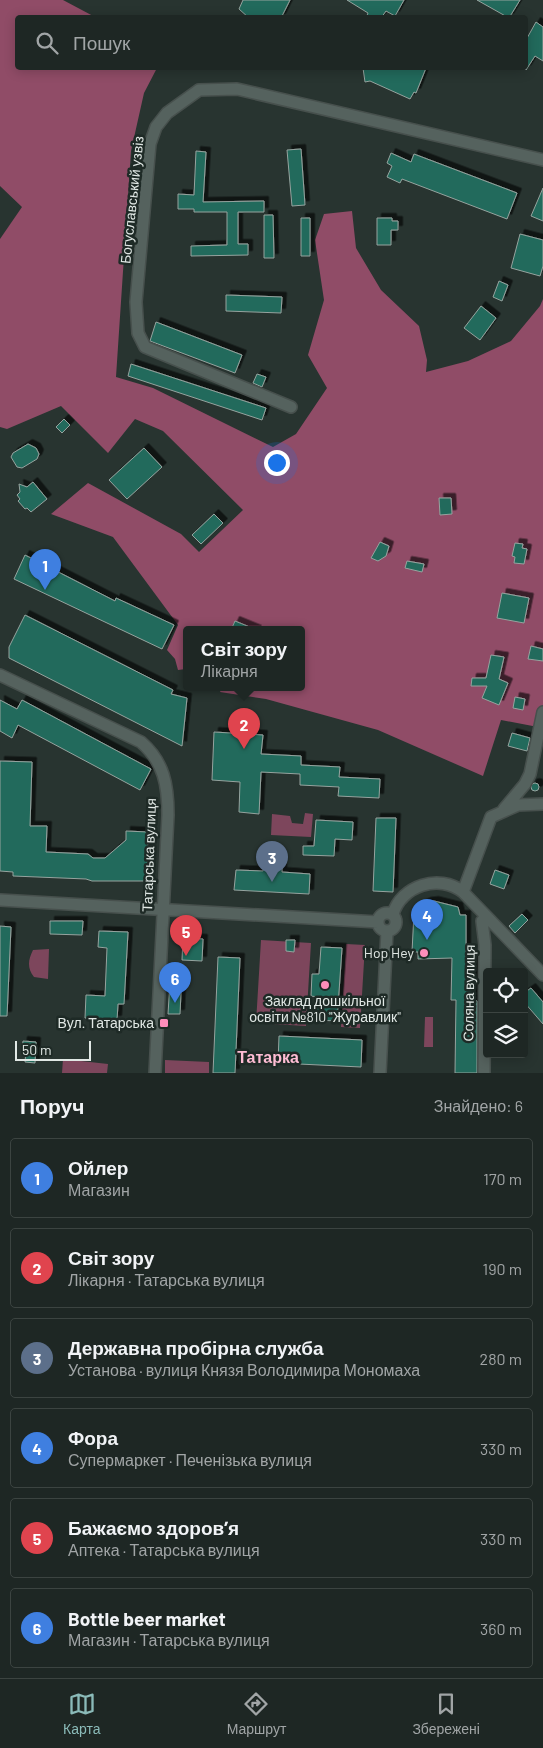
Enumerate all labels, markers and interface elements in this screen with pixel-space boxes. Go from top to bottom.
search box [15,15,528,70]
icon: search [33,29,61,57]
text: Пошук [73,31,130,54]
street label: Богуславський узвіз [116,135,147,265]
your location [264,450,290,476]
pin: 1 [29,549,61,590]
popup [183,626,305,691]
text: Світ зору [201,637,287,660]
text: Лікарня [201,661,258,680]
pin: 2 [228,708,260,749]
street label: Татарська вулиця [138,798,159,912]
pin: 3 [256,841,288,882]
pin: 4 [411,899,443,940]
pin: 5 [170,915,202,956]
place label: Hop Hey [364,944,415,961]
street label: Соляна вулиця [459,944,478,1042]
marker: Hop Hey [418,947,430,959]
pin: 6 [159,962,191,1003]
map controls [483,968,528,1058]
button: locate [483,968,528,1013]
marker: Заклад дошкільної освіти №810 "Журавлик" [319,979,331,991]
place label: Заклад дошкільної освіти №810 "Журавлик" [249,992,401,1025]
button: layers [483,1013,528,1058]
place label: Вул. Татарська [58,1014,154,1031]
marker: Вул. Татарська [158,1017,170,1029]
scale bar [15,1038,91,1061]
text: 50 m [22,1041,51,1058]
district label: Татарка [237,1047,299,1066]
text: Поруч [20,1093,84,1118]
text: Знайдено: 6 [434,1096,523,1115]
text: Ойлер [68,1156,128,1179]
text: 1 [34,1169,40,1188]
text: 170 m [483,1169,522,1188]
text: Магазин [68,1180,130,1199]
text: Світ зору [68,1246,154,1269]
text: 2 [33,1259,41,1278]
text: 190 m [483,1259,522,1278]
text: Лікарня · Татарська вулиця [68,1270,265,1289]
text: Державна пробірна служба [68,1336,324,1359]
text: 3 [33,1349,41,1368]
text: 280 m [480,1349,522,1368]
text: Установа · вулиця Князя Володимира Мономаха [68,1360,420,1379]
text: Фора [68,1426,118,1449]
text: 4 [32,1439,42,1458]
text: 330 m [480,1439,522,1458]
text: Супермаркет · Печенізька вулиця [68,1450,312,1469]
text: Бажаємо здоровʼя [68,1516,239,1539]
text: 5 [33,1529,41,1548]
text: 330 m [480,1529,522,1548]
text: Аптека · Татарська вулиця [68,1540,260,1559]
text: Bottle beer market [68,1607,226,1630]
text: 6 [33,1619,41,1638]
text: 360 m [480,1619,522,1638]
text: Магазин · Татарська вулиця [68,1630,270,1649]
tab: Карта [63,1690,101,1737]
tab: Маршрут [227,1690,286,1737]
tab: Збережені [412,1690,480,1737]

